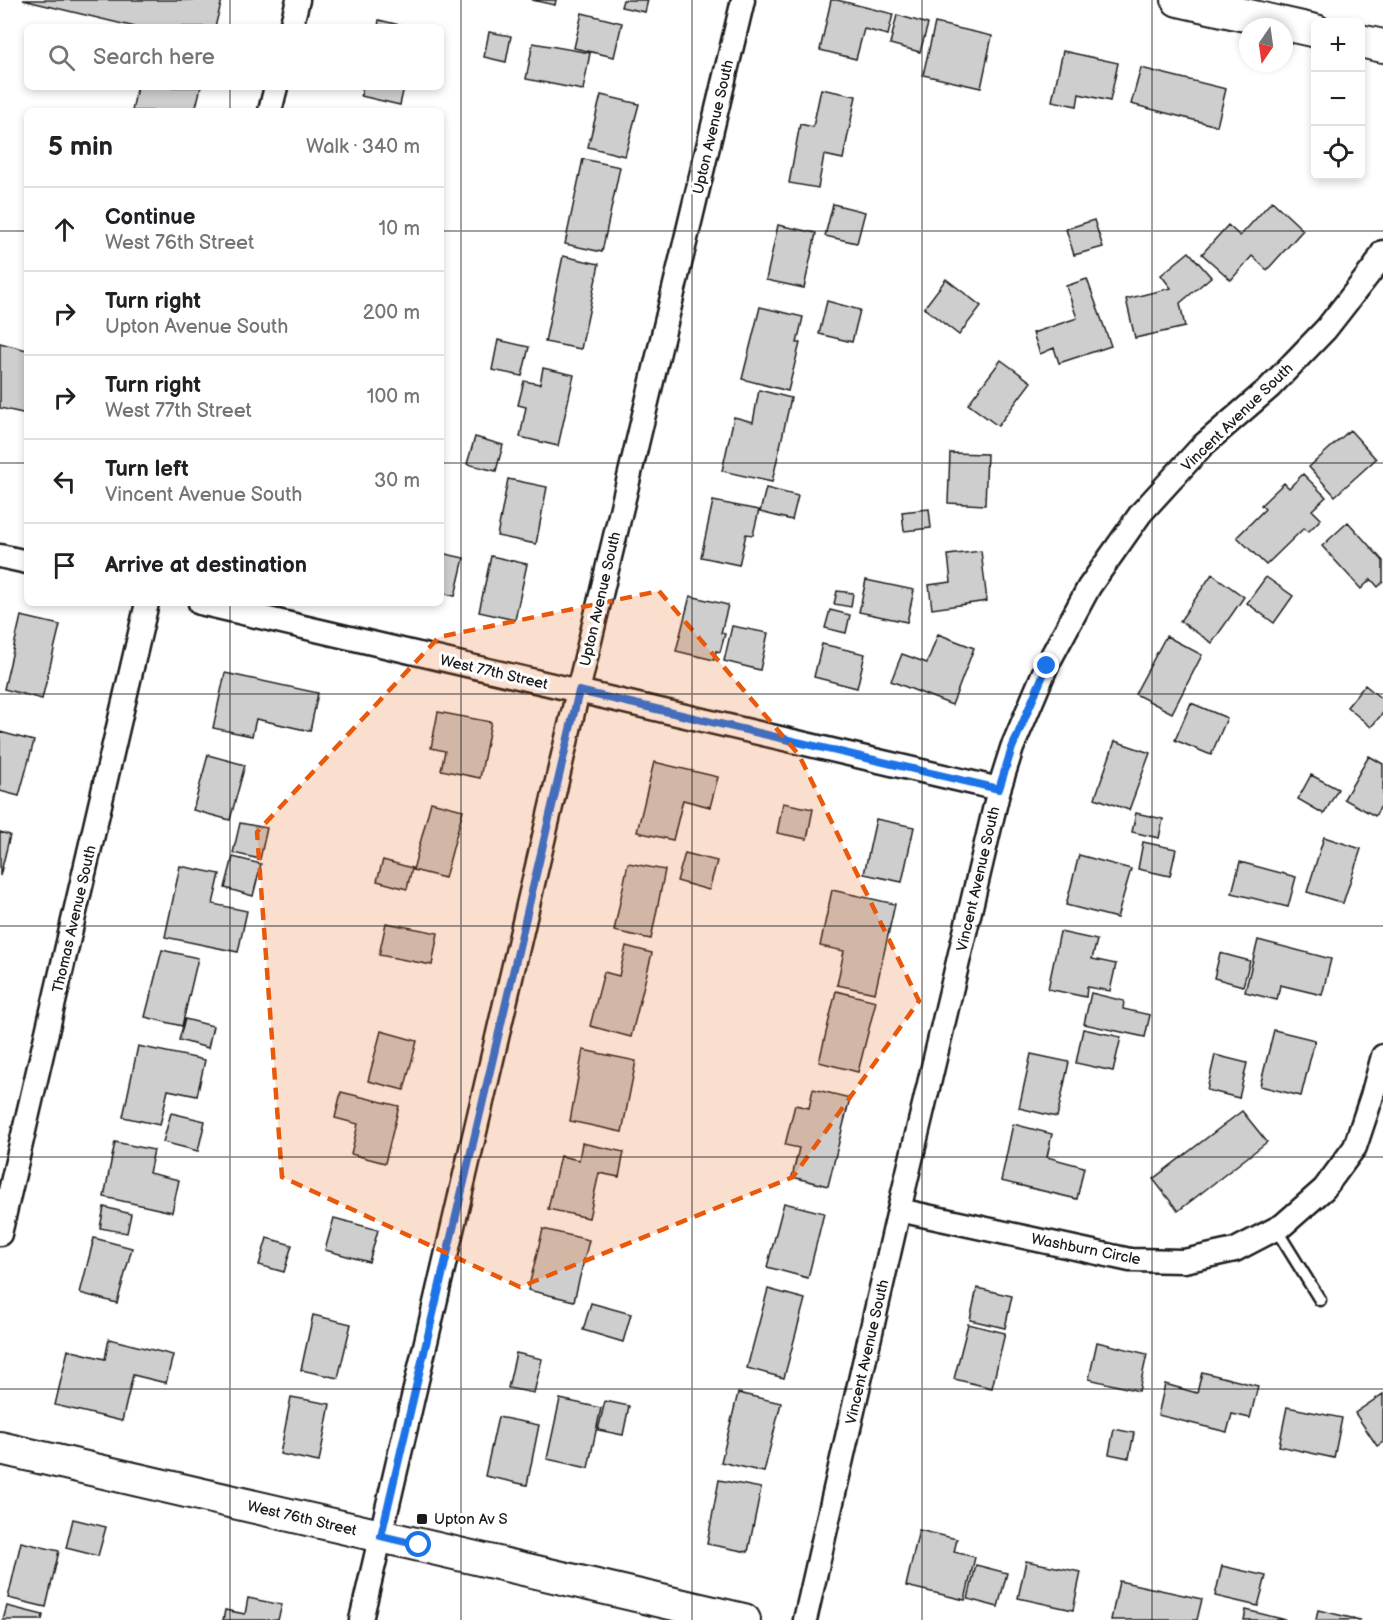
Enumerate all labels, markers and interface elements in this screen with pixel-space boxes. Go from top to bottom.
north arrow [1239,18,1293,72]
map controls [1311,18,1365,180]
button: + [1311,18,1365,72]
search box [24,24,444,90]
icon: search [45,41,78,74]
text: Search here [93,44,215,71]
street label: Upton Avenue South [689,58,738,196]
button: − [1311,72,1365,126]
button: locate [1311,126,1365,180]
text: 5 min [48,132,113,163]
text: Walk · 340 m [306,135,420,159]
text: Continue [105,204,195,231]
icon: ahead [48,213,81,246]
text: 10 m [379,217,420,241]
text: West 76th Street [105,231,254,255]
text: Turn right [105,288,201,315]
icon: right [48,297,81,330]
text: 200 m [363,301,420,325]
text: Upton Avenue South [105,315,288,339]
street label: Vincent Avenue South [1178,359,1297,476]
text: Turn right [105,372,201,399]
icon: right [48,381,81,414]
text: 100 m [367,385,420,409]
text: West 77th Street [105,399,252,423]
text: Turn left [105,456,189,483]
icon: left [48,465,81,498]
text: 30 m [374,469,420,493]
text: Vincent Avenue South [105,483,302,507]
street label: Upton Avenue South [576,530,625,668]
icon: arrive [48,549,81,582]
text: Arrive at destination [105,552,307,579]
street label: West 77th Street [438,651,550,694]
route end [1033,652,1059,678]
street label: Vincent Avenue South [953,805,1004,953]
street label: Thomas Avenue South [48,844,101,995]
street label: Washburn Circle [1030,1230,1142,1269]
street label: Vincent Avenue South [842,1278,893,1426]
street label: West 76th Street [245,1497,359,1540]
place label: Upton Av S [434,1510,508,1529]
marker: Upton Av S [415,1512,429,1526]
route start [405,1531,431,1557]

